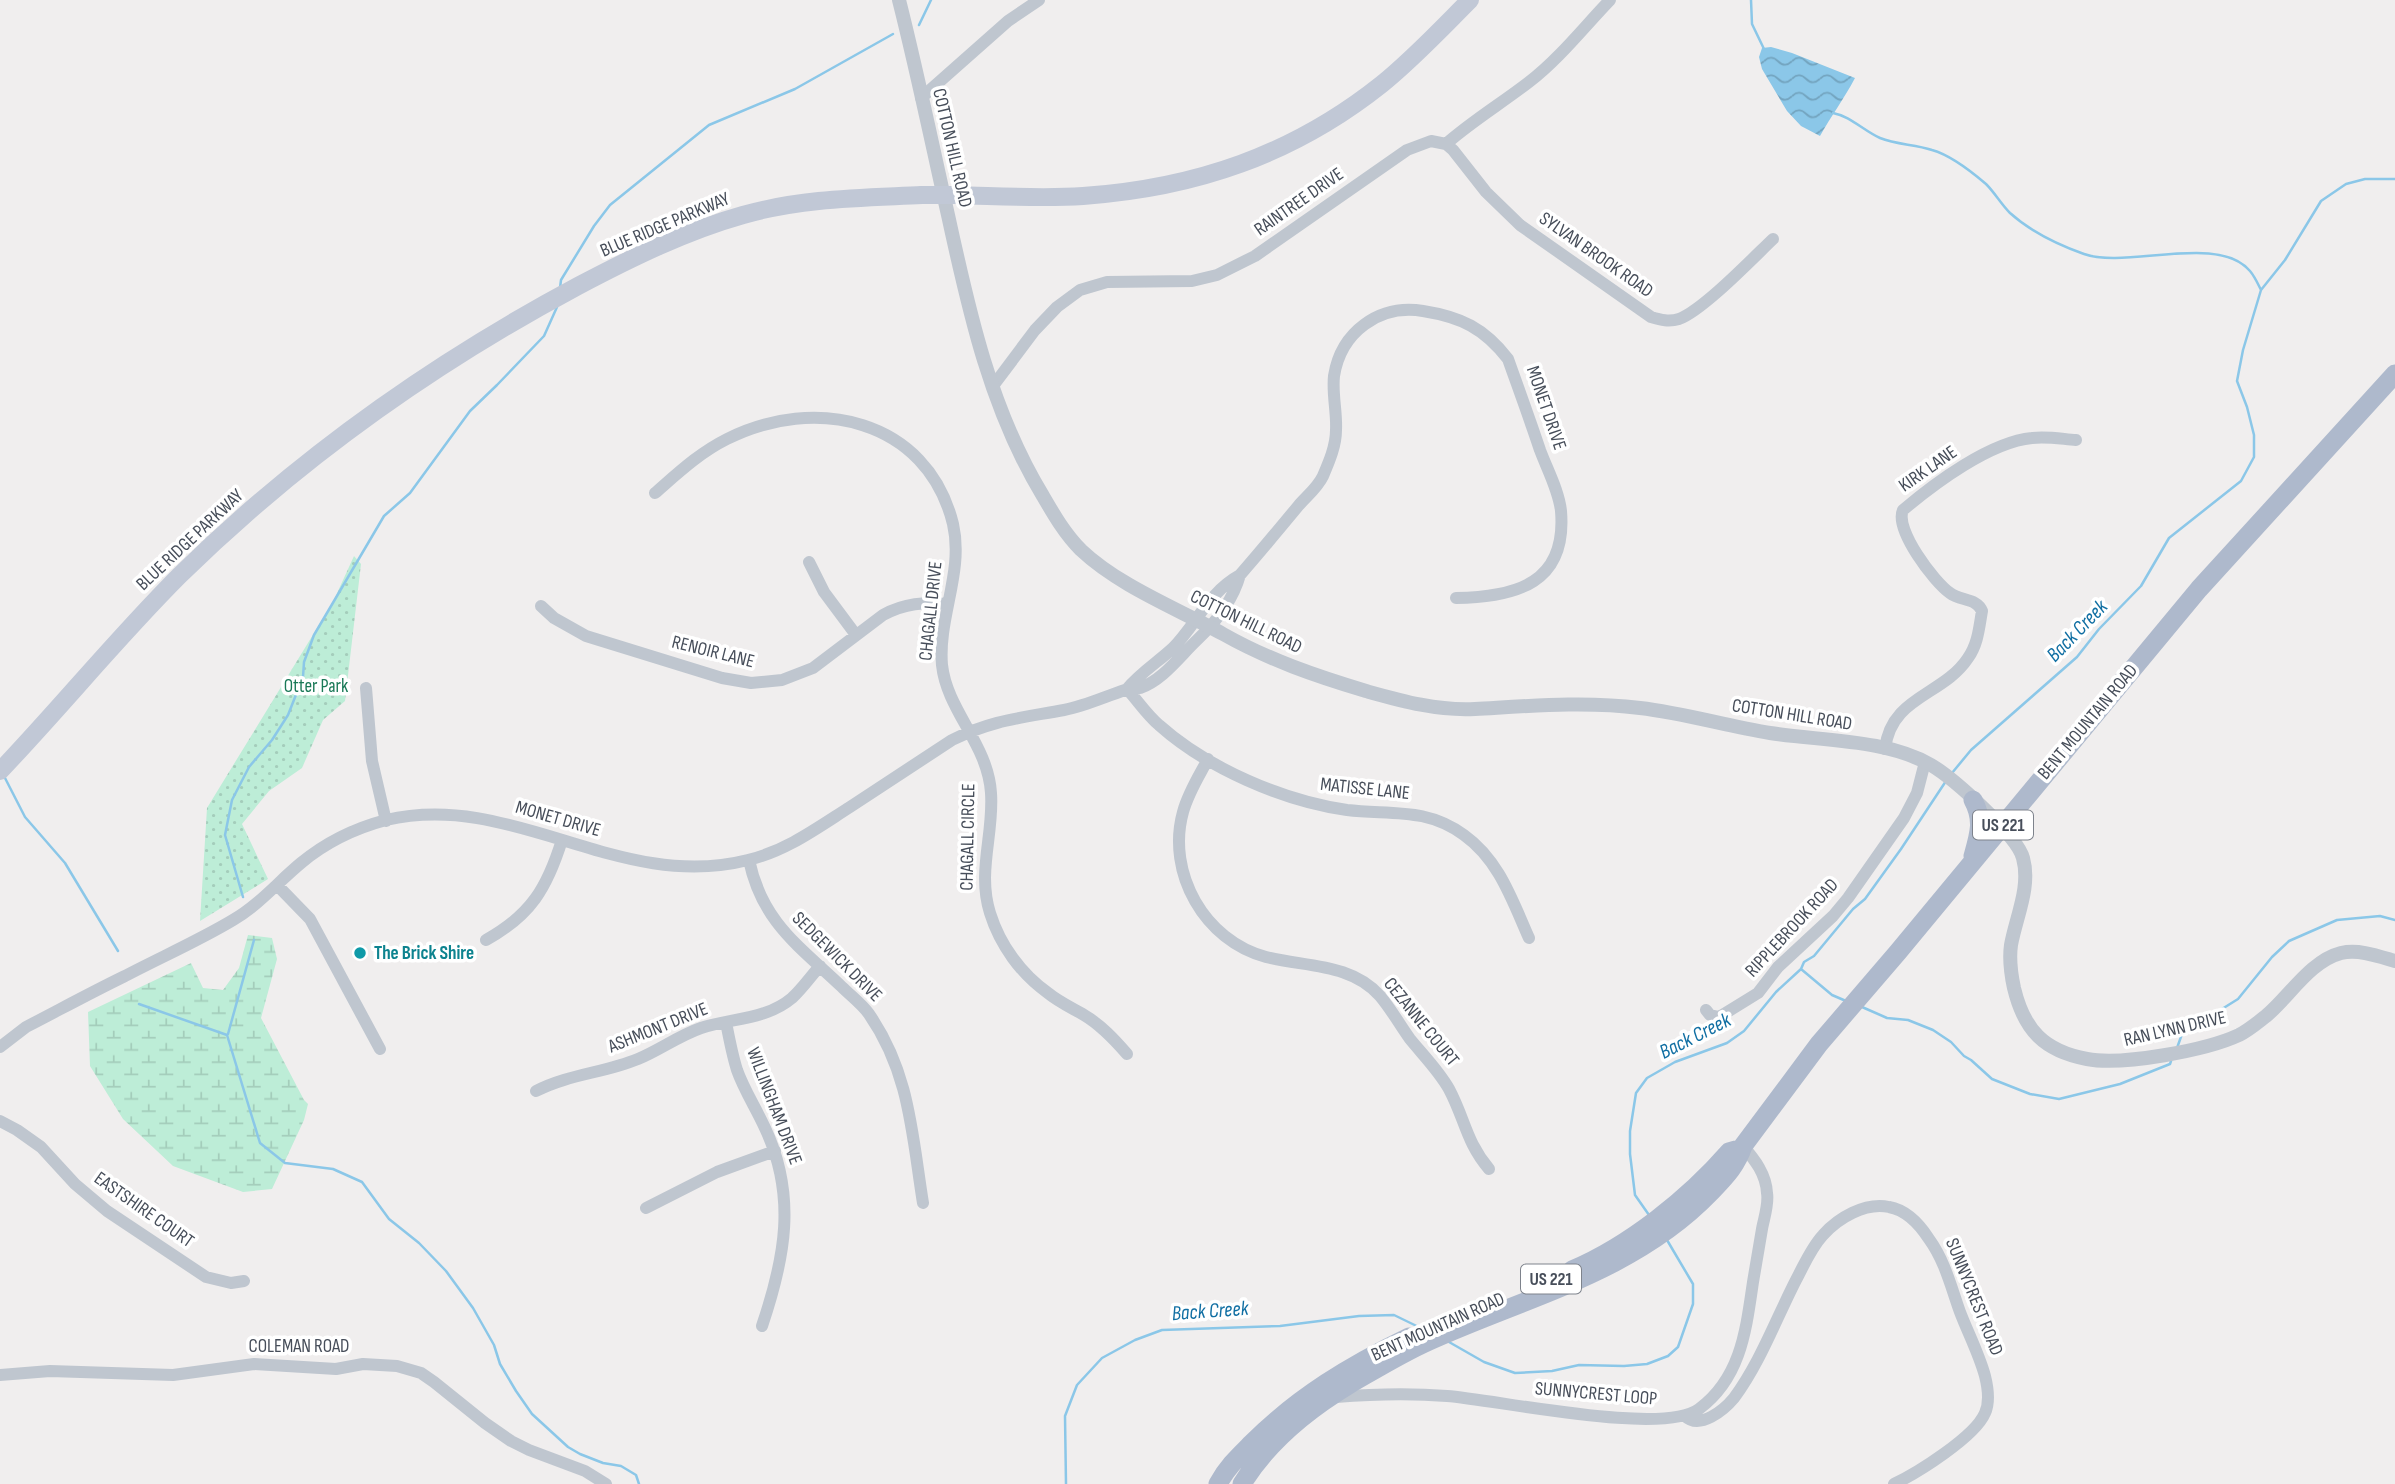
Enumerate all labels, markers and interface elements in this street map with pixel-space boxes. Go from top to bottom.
street label: COTTON HILL ROAD [927,86,977,210]
street label: RAINTREE DRIVE [1250,163,1348,241]
street label: BLUE RIDGE PARKWAY [597,187,733,263]
street label: SYLVAN BROOK ROAD [1535,207,1657,303]
street label: MONET DRIVE [1521,363,1571,453]
street label: KIRK LANE [1895,441,1961,497]
street label: BLUE RIDGE PARKWAY [132,484,248,596]
street label: CHAGALL DRIVE [914,560,948,662]
street label: COTTON HILL ROAD [1186,585,1306,659]
water label: Back Creek [2041,594,2113,667]
street label: RENOIR LANE [669,631,757,673]
street label: BENT MOUNTAIN ROAD [2033,660,2143,784]
park label: Otter Park [284,675,349,698]
street label: COTTON HILL ROAD [1730,694,1854,736]
street label: MATISSE LANE [1319,773,1411,805]
street label: CHAGALL CIRCLE [956,783,980,891]
street label: MONET DRIVE [513,796,603,842]
road number: US 221 [1973,810,2033,840]
street label: RIPPLEBROOK ROAD [1740,874,1844,982]
street label: SEDGEWICK DRIVE [787,907,887,1007]
place label: The Brick Shire [374,942,474,965]
marker: The Brick Shire [352,945,368,961]
street label: CEZANNE COURT [1378,973,1464,1071]
street label: ASHMONT DRIVE [604,998,711,1059]
street label: RAN LYNN DRIVE [2122,1006,2228,1052]
water label: Back Creek [1655,1007,1736,1065]
street label: WILLINGHAM DRIVE [741,1044,807,1168]
street label: EASTSHIRE COURT [90,1167,199,1253]
street label: SUNNYCREST ROAD [1940,1235,2008,1359]
road number: US 221 [1521,1264,1581,1294]
street label: BENT MOUNTAIN ROAD [1368,1287,1508,1367]
water label: Back Creek [1171,1296,1250,1326]
street label: COLEMAN ROAD [249,1335,349,1358]
street label: SUNNYCREST LOOP [1534,1377,1658,1411]

